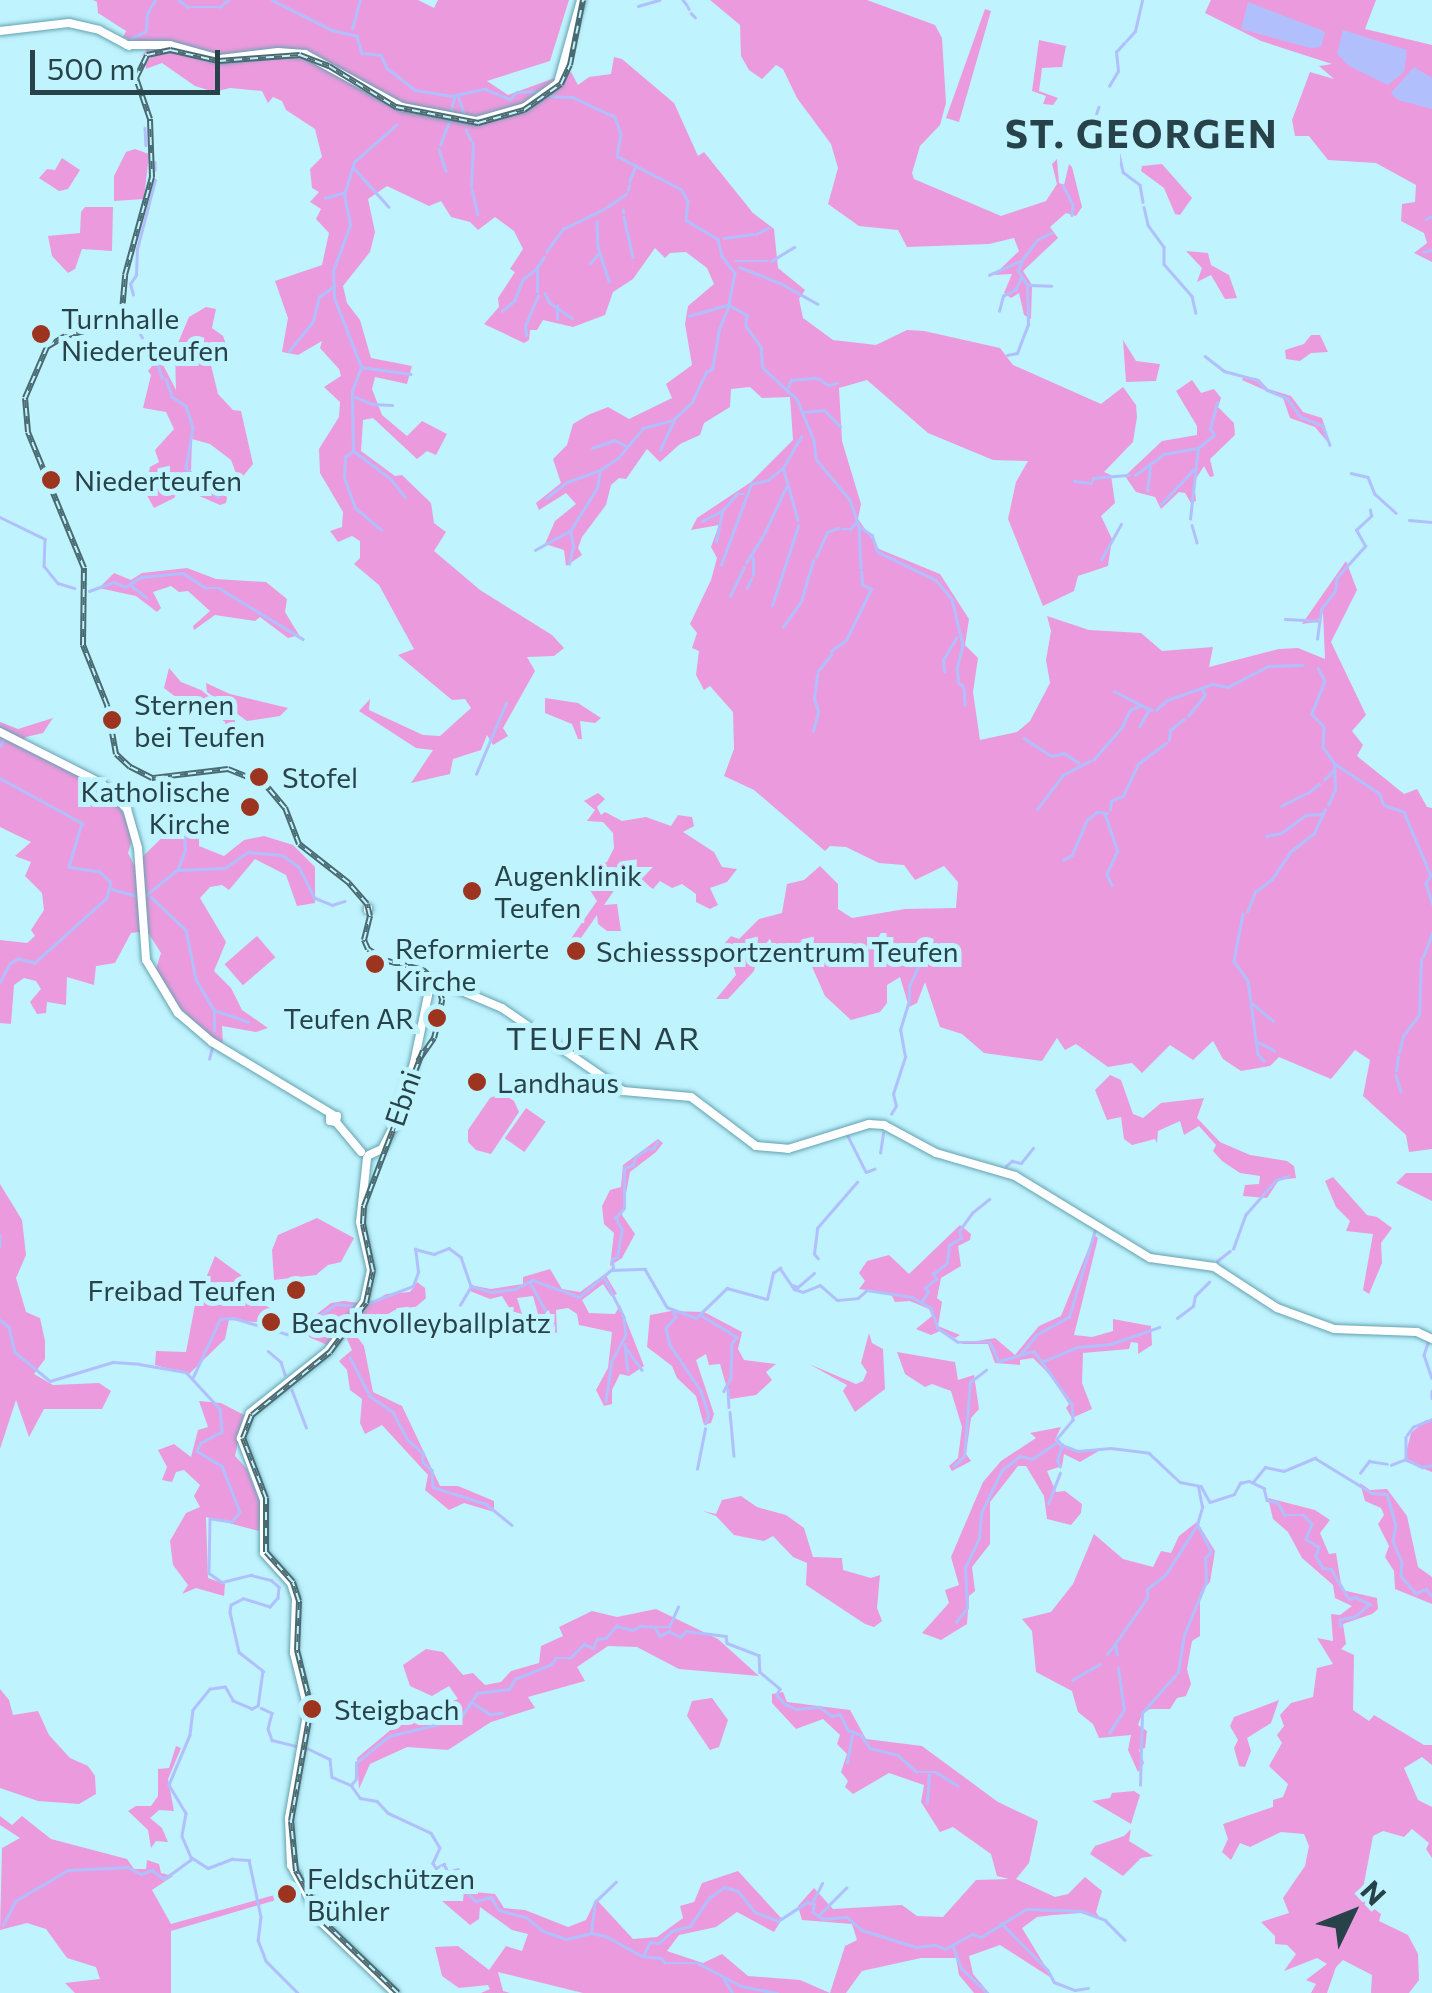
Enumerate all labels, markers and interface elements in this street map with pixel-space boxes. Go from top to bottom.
scale bar [35,30,225,92]
text: 500 m [47,49,135,86]
district label: ST. GEORGEN [1005,110,1279,156]
place label: Turnhalle Niederteufen [61,301,229,367]
marker: Turnhalle Niederteufen [30,323,52,345]
place label: Niederteufen [74,463,242,497]
marker: Niederteufen [38,467,64,493]
place label: Sternen bei Teufen [134,687,265,753]
marker: Sternen bei Teufen [99,707,125,733]
place label: Stofel [282,760,358,794]
marker: Stofel [246,764,272,790]
place label: Katholische Kirche [81,774,230,840]
marker: Katholische Kirche [239,796,261,818]
place label: Augenklinik Teufen [494,858,642,924]
marker: Augenklinik Teufen [459,878,485,904]
place label: Reformierte Kirche [395,931,549,997]
place label: Schiesssportzentrum Teufen [596,934,959,968]
marker: Schiesssportzentrum Teufen [565,940,587,962]
marker: Reformierte Kirche [364,953,386,975]
place label: Teufen AR [283,1001,414,1035]
marker: Teufen AR [424,1005,450,1031]
district label: TEUFEN AR [506,1018,702,1056]
place label: Landhaus [497,1065,619,1099]
street label: Ebni [377,1066,427,1130]
marker: Landhaus [466,1071,488,1093]
place label: Freibad Teufen [88,1273,276,1307]
marker: Freibad Teufen [285,1279,307,1301]
place label: Beachvolleyballplatz [291,1305,551,1339]
marker: Beachvolleyballplatz [260,1311,282,1333]
place label: Steigbach [334,1692,460,1726]
marker: Steigbach [299,1696,325,1722]
place label: Feldschützen Bühler [307,1861,475,1927]
north arrow [1302,1863,1402,1963]
text: N [1354,1873,1394,1912]
marker: Feldschützen Bühler [276,1883,298,1905]

